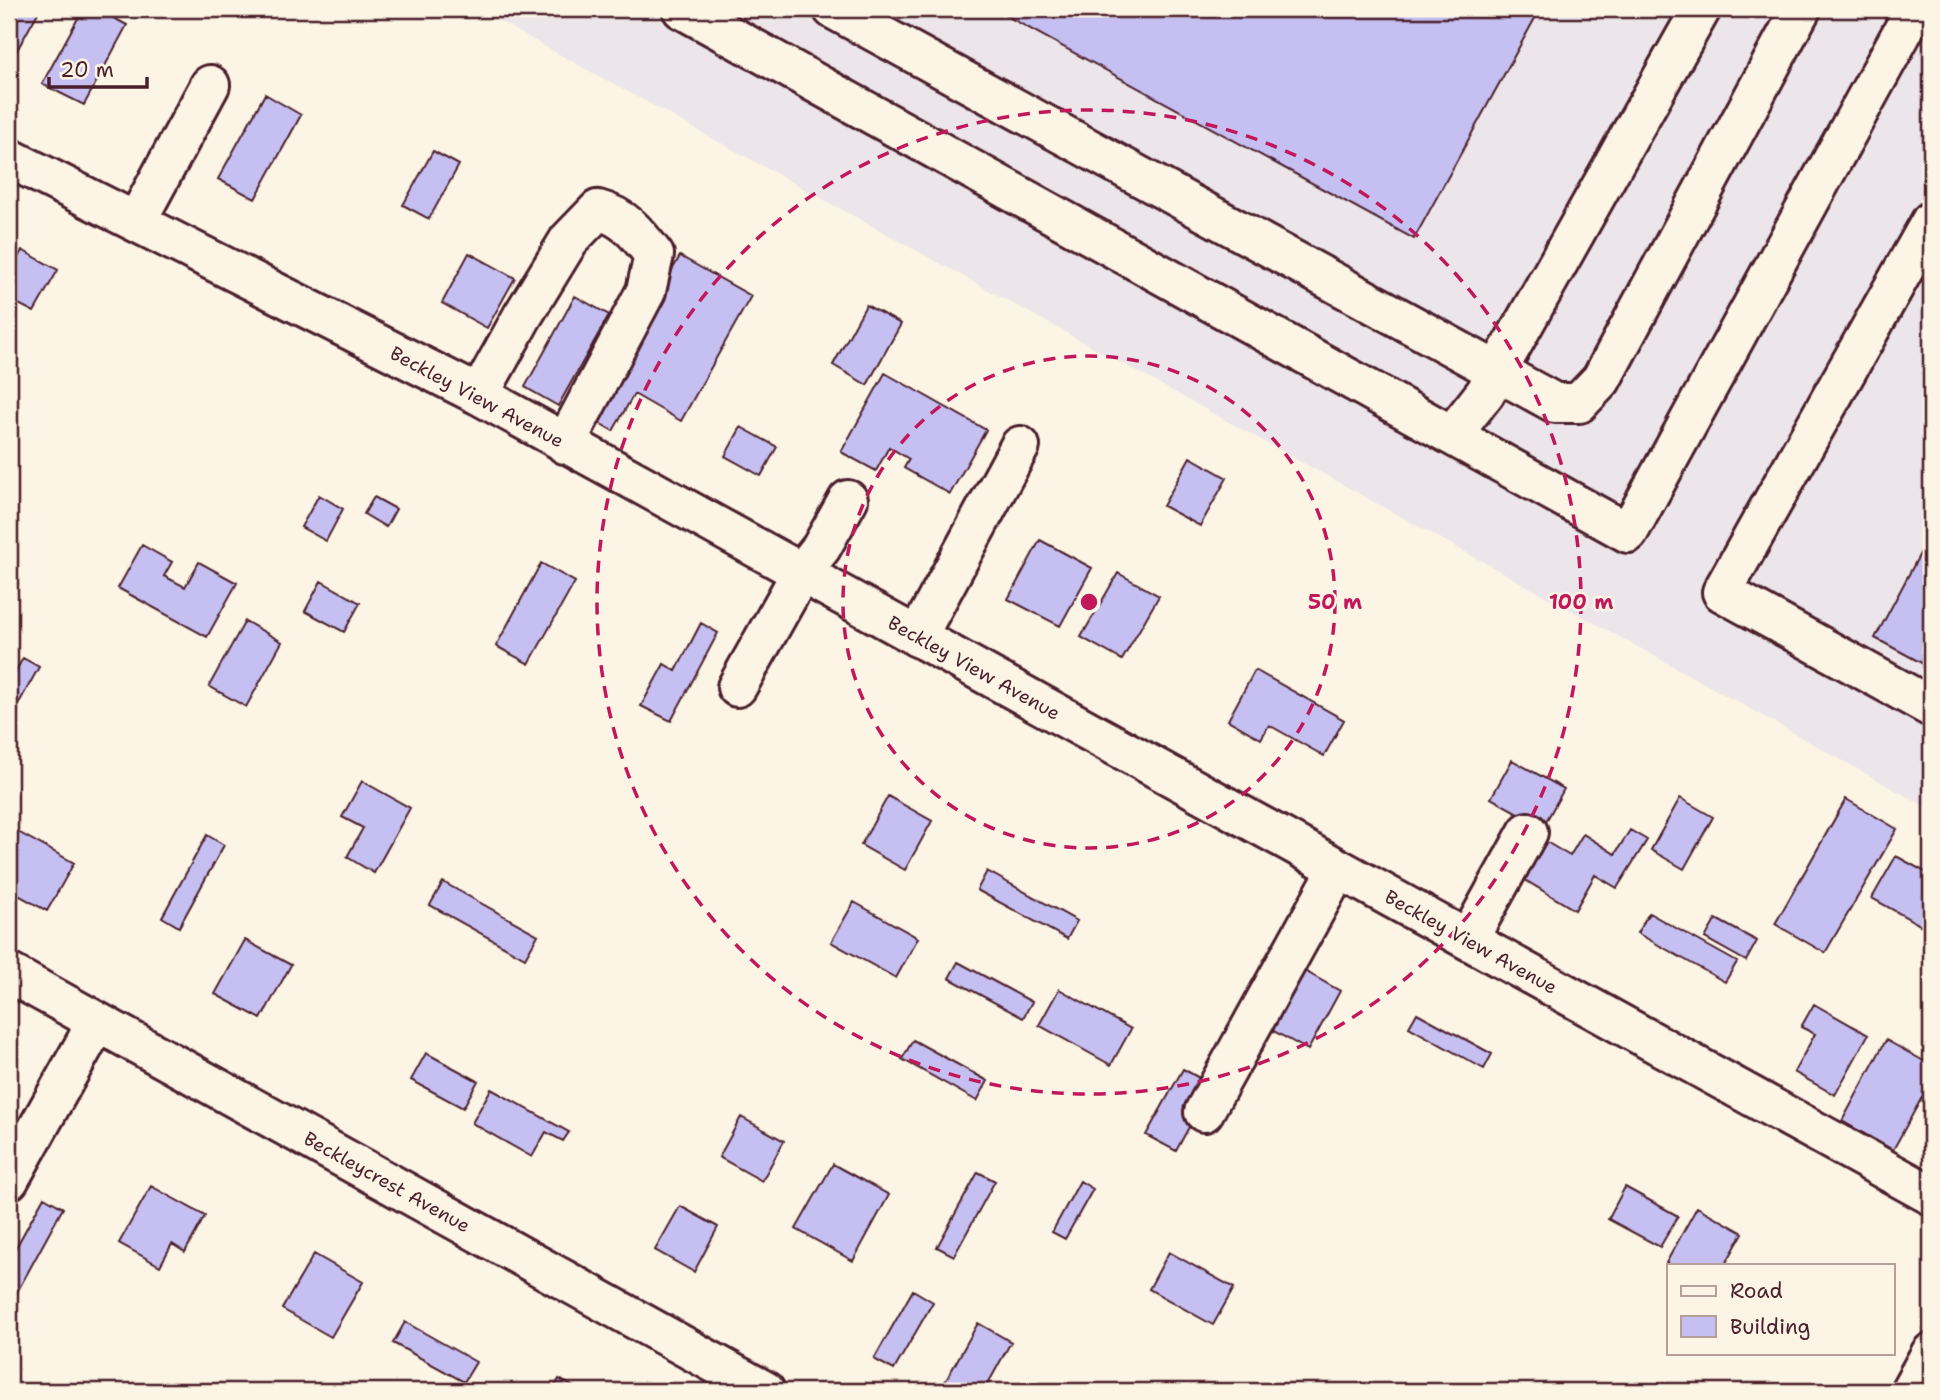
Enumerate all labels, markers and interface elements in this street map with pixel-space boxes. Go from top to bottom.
scale bar [49,46,147,90]
text: 20 m [60,56,114,84]
street label: Beckley View Avenue [386,341,568,453]
text: 50 m [1308,588,1362,616]
text: 100 m [1549,588,1613,616]
centre of rings [1077,590,1101,614]
street label: Beckley View Avenue [883,610,1065,726]
street label: Beckley View Avenue [1380,884,1562,1000]
street label: Beckleycrest Avenue [299,1126,475,1238]
legend [1667,1264,1895,1354]
text: Road [1730,1277,1783,1305]
text: Building [1730,1313,1810,1341]

